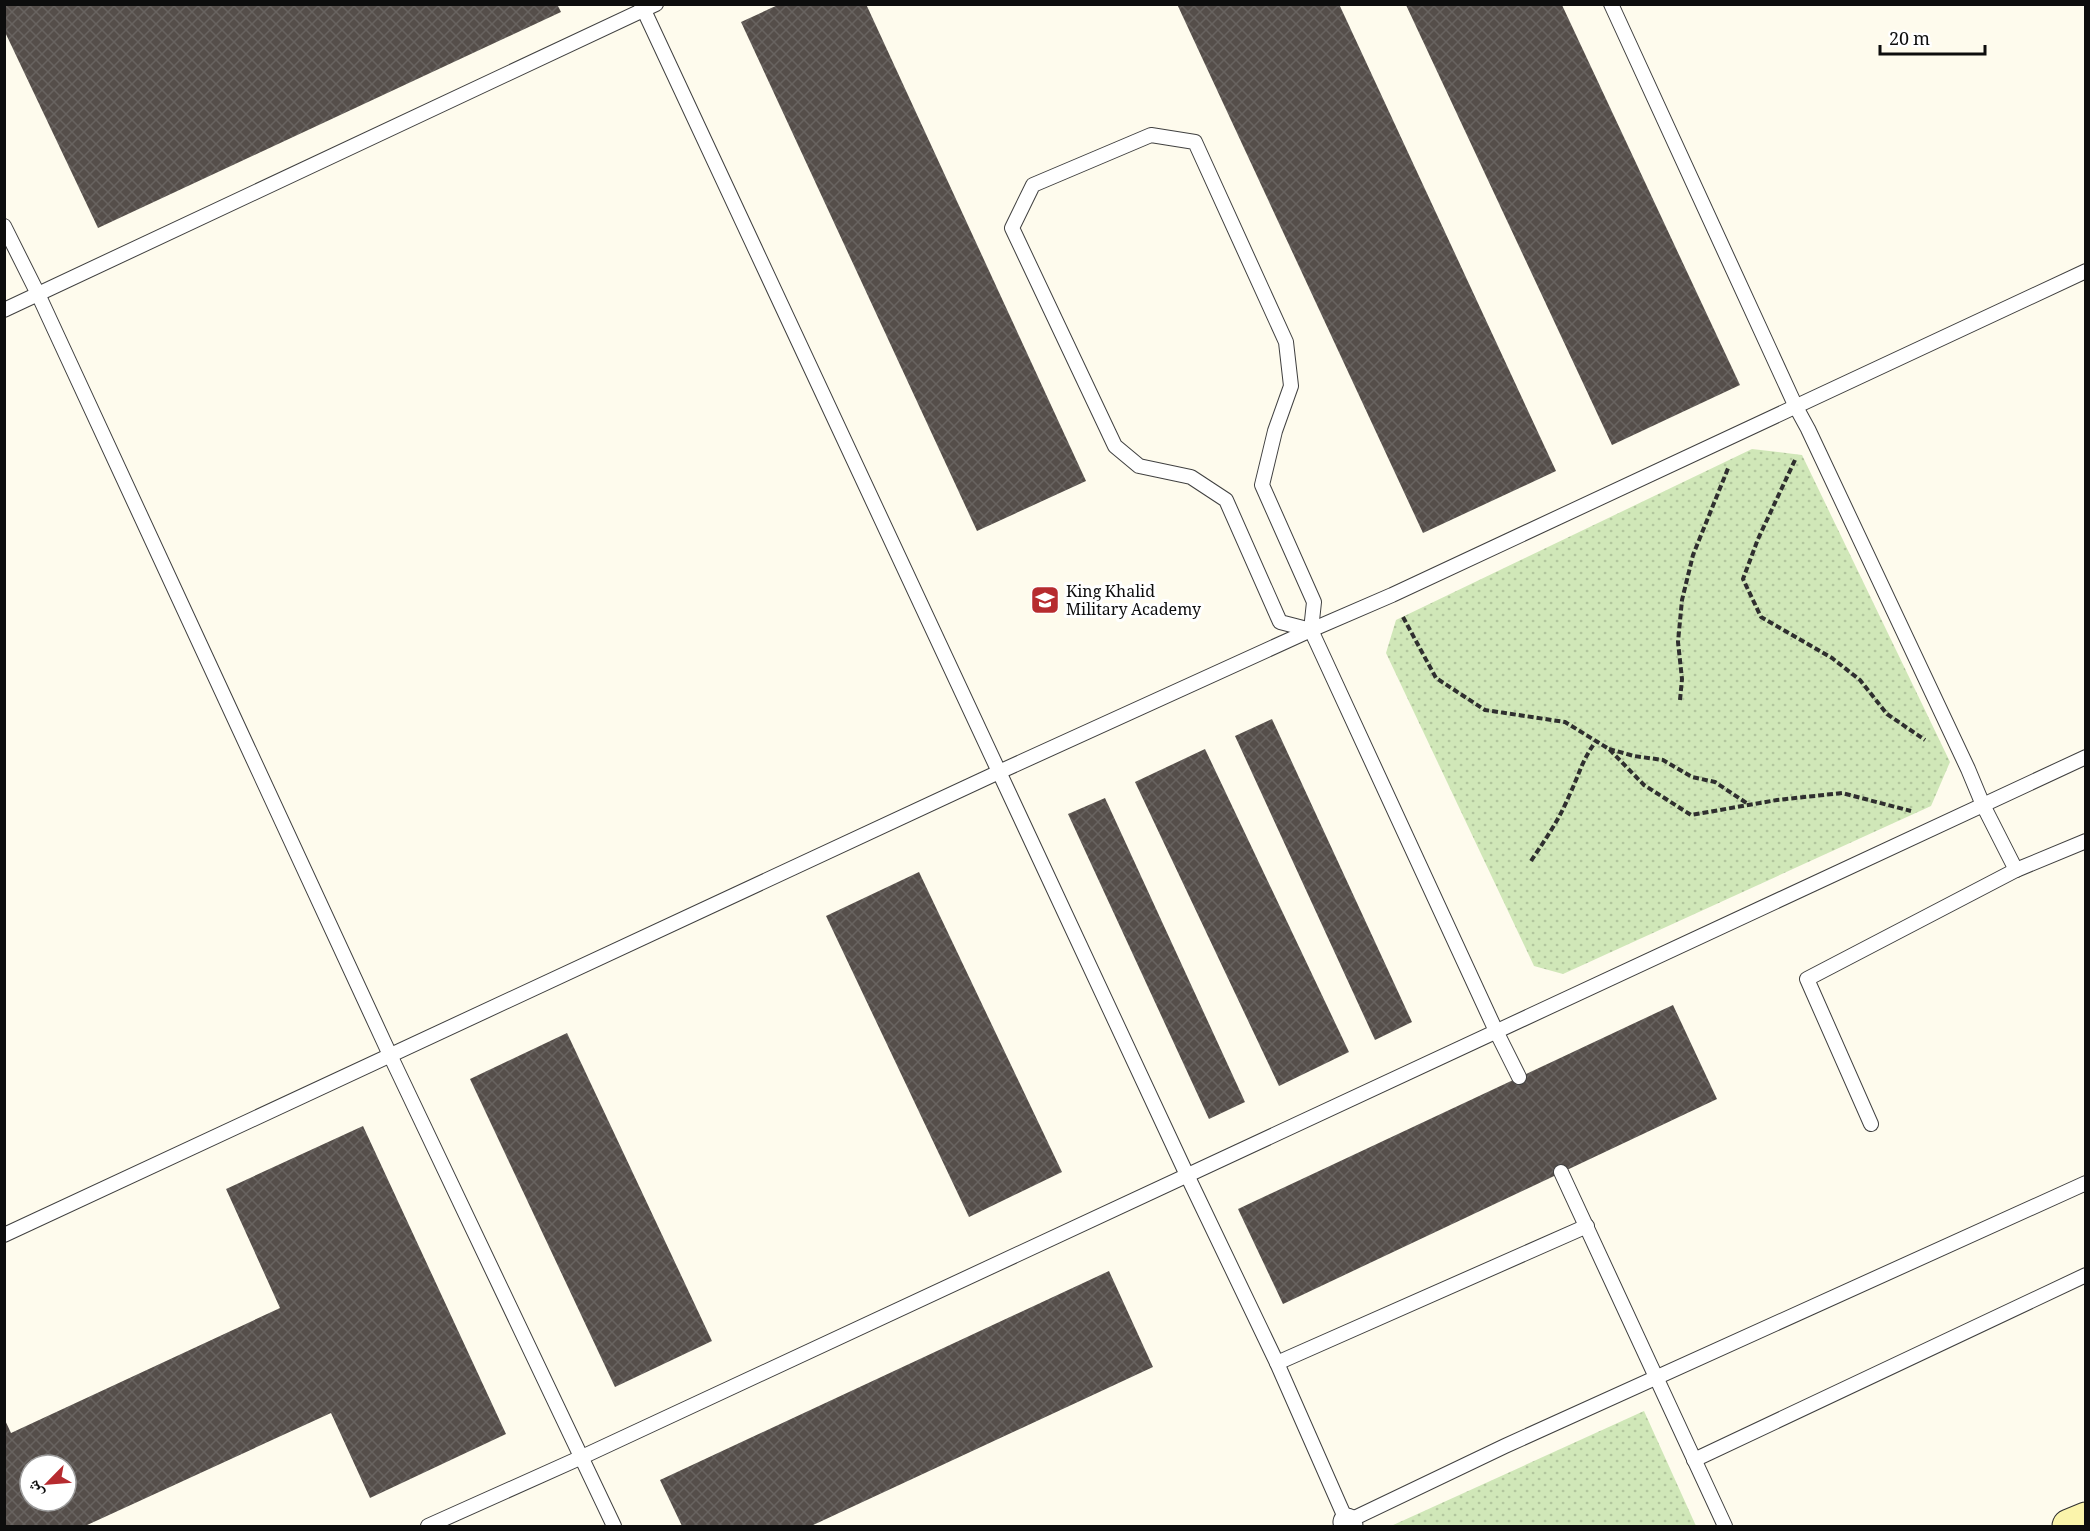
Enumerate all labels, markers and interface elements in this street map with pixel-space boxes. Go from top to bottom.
scale bar [1880,18,1985,56]
text: 20 m [1889,26,1930,56]
place label: King Khalid Military Academy [1066,580,1202,625]
school or university icon: King Khalid Military Academy [1029,584,1061,616]
north arrow [18,1453,78,1513]
text: ش [21,1475,52,1502]

